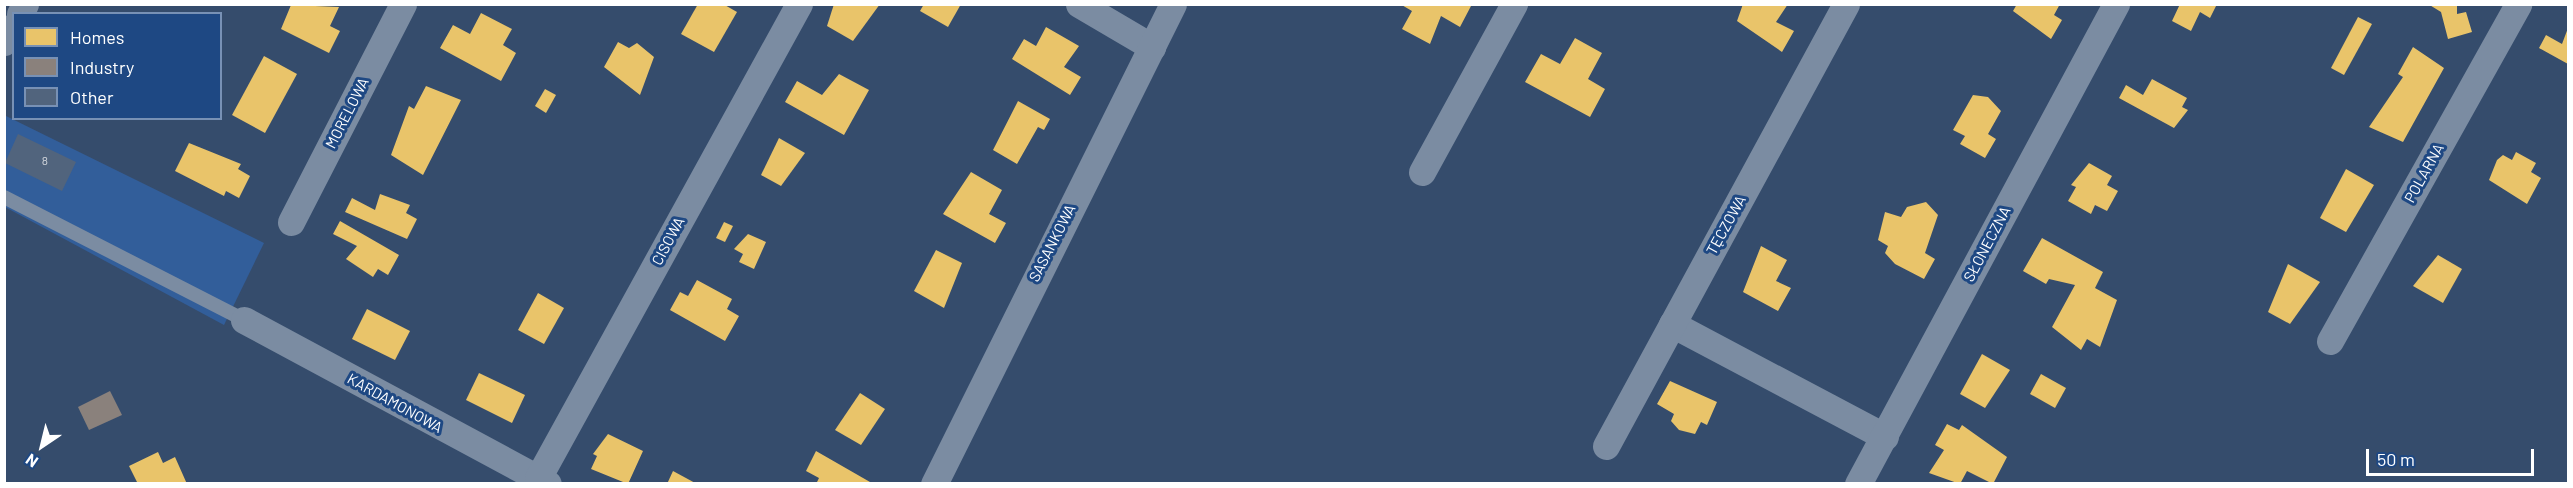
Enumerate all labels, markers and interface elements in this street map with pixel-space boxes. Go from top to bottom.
legend [12,12,222,120]
text: Homes [70,26,124,48]
text: Industry [70,56,134,78]
street label: MORELOWA [322,75,372,151]
text: Other [70,86,113,108]
street label: POLARNA [2400,140,2448,206]
house number: 8 [42,154,48,168]
street label: TĘCZOWA [1702,192,1750,258]
street label: SASANKOWA [1025,201,1079,285]
street label: SŁONECZNA [1960,203,2014,285]
street label: CISOWA [648,214,688,268]
street label: KARDAMONOWA [344,369,446,437]
north arrow [12,416,72,476]
scale bar [2369,437,2537,475]
text: 50 m [2377,448,2415,470]
text: N [22,450,41,472]

